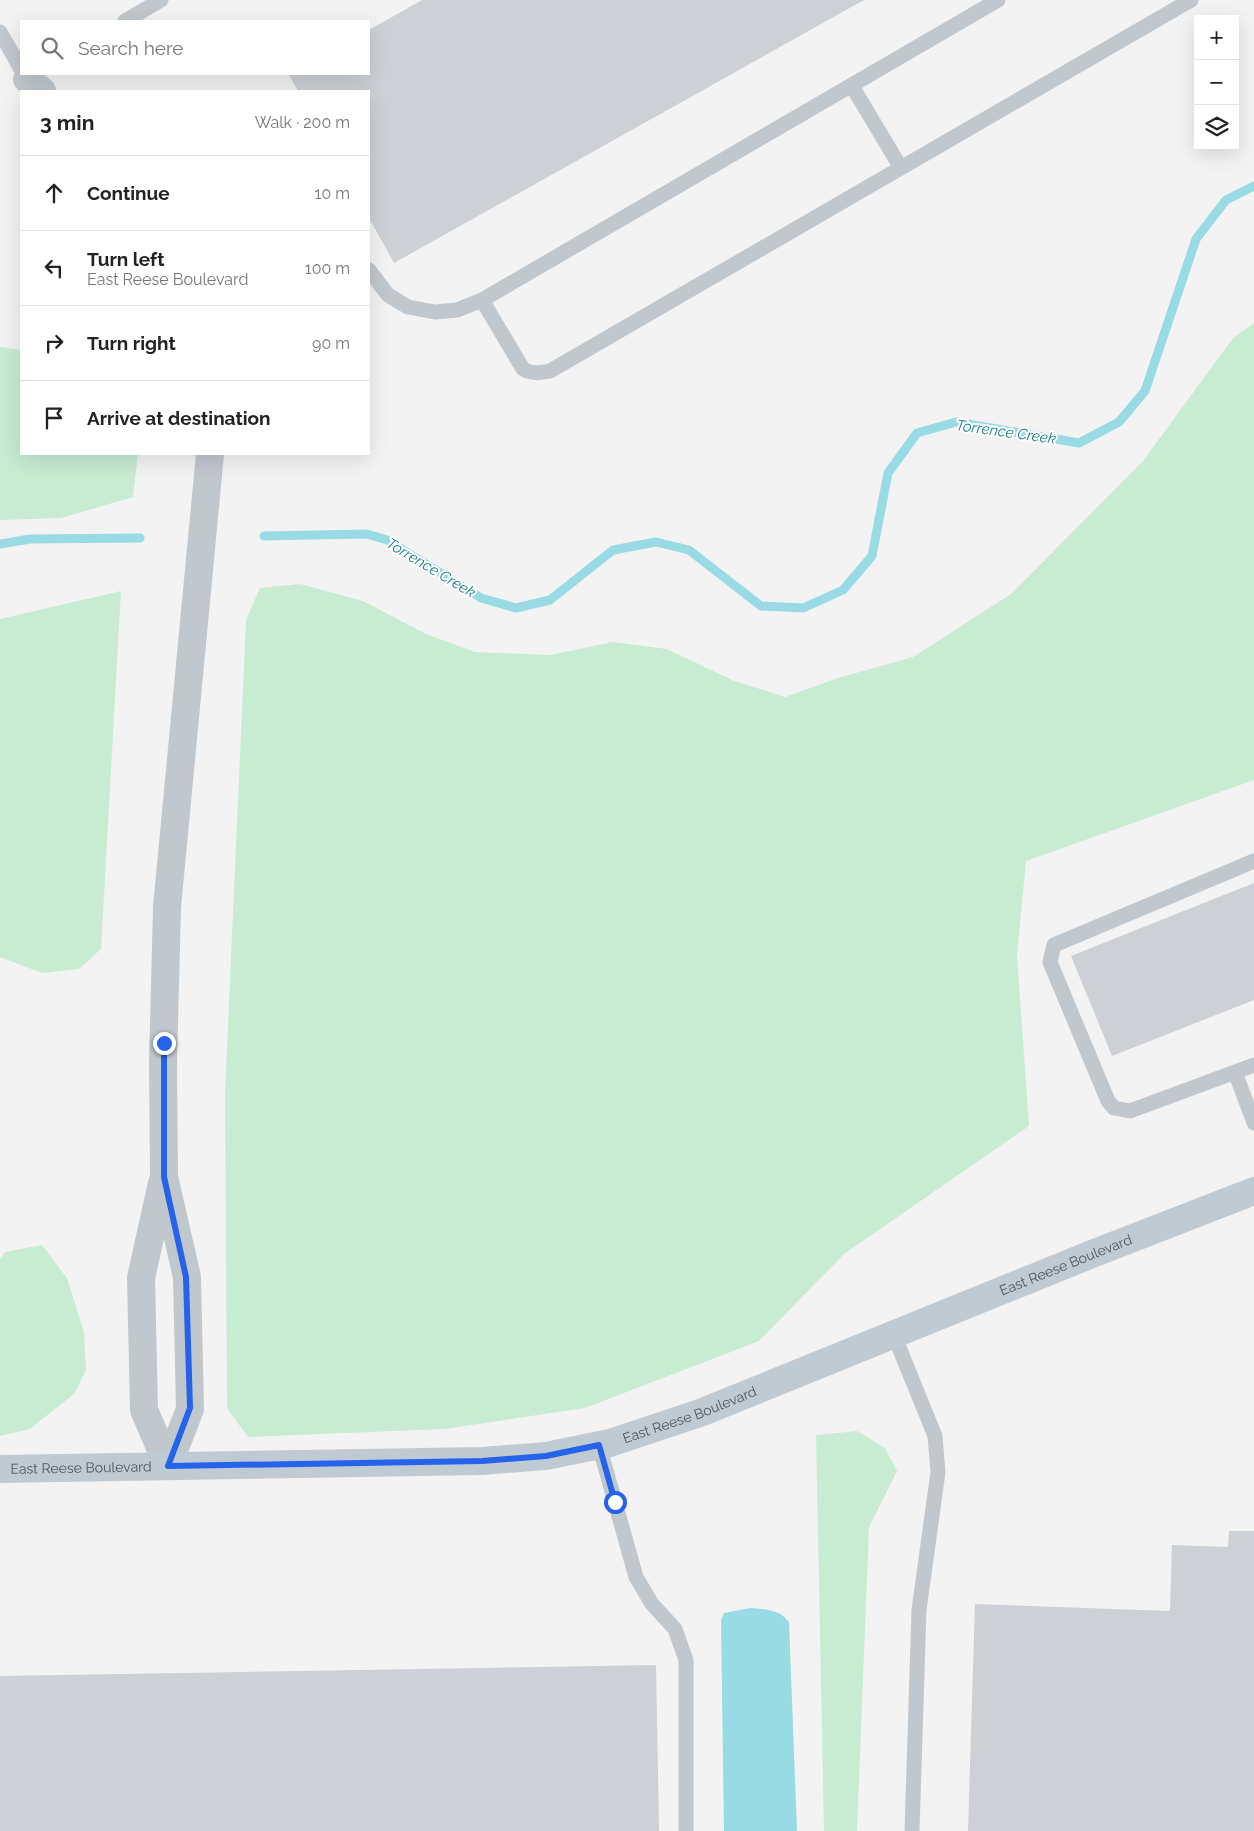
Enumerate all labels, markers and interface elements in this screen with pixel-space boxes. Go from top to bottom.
map controls [1194,15,1239,150]
button: + [1194,15,1239,60]
search box [20,20,370,75]
icon: search [38,34,66,62]
text: Search here [78,37,184,59]
button: − [1194,60,1239,105]
button: layers [1194,105,1239,150]
text: 3 min [40,110,94,135]
text: Walk · 200 m [255,113,350,132]
icon: ahead [40,179,68,207]
text: Continue [87,182,170,204]
text: 10 m [315,184,350,203]
text: Turn left [87,248,164,270]
icon: left [40,254,68,282]
text: 100 m [305,259,350,278]
text: East Reese Boulevard [87,270,248,289]
icon: right [40,329,68,357]
text: Turn right [87,332,176,354]
text: 90 m [312,334,350,353]
icon: arrive [40,404,68,432]
text: Arrive at destination [87,407,271,429]
water label: Torrence Creek [955,416,1057,448]
water label: Torrence Creek [383,534,479,602]
route end [153,1032,176,1055]
street label: East Reese Boulevard [997,1231,1134,1299]
street label: East Reese Boulevard [621,1383,759,1446]
street label: East Reese Boulevard [10,1458,152,1477]
route start [604,1491,627,1514]

